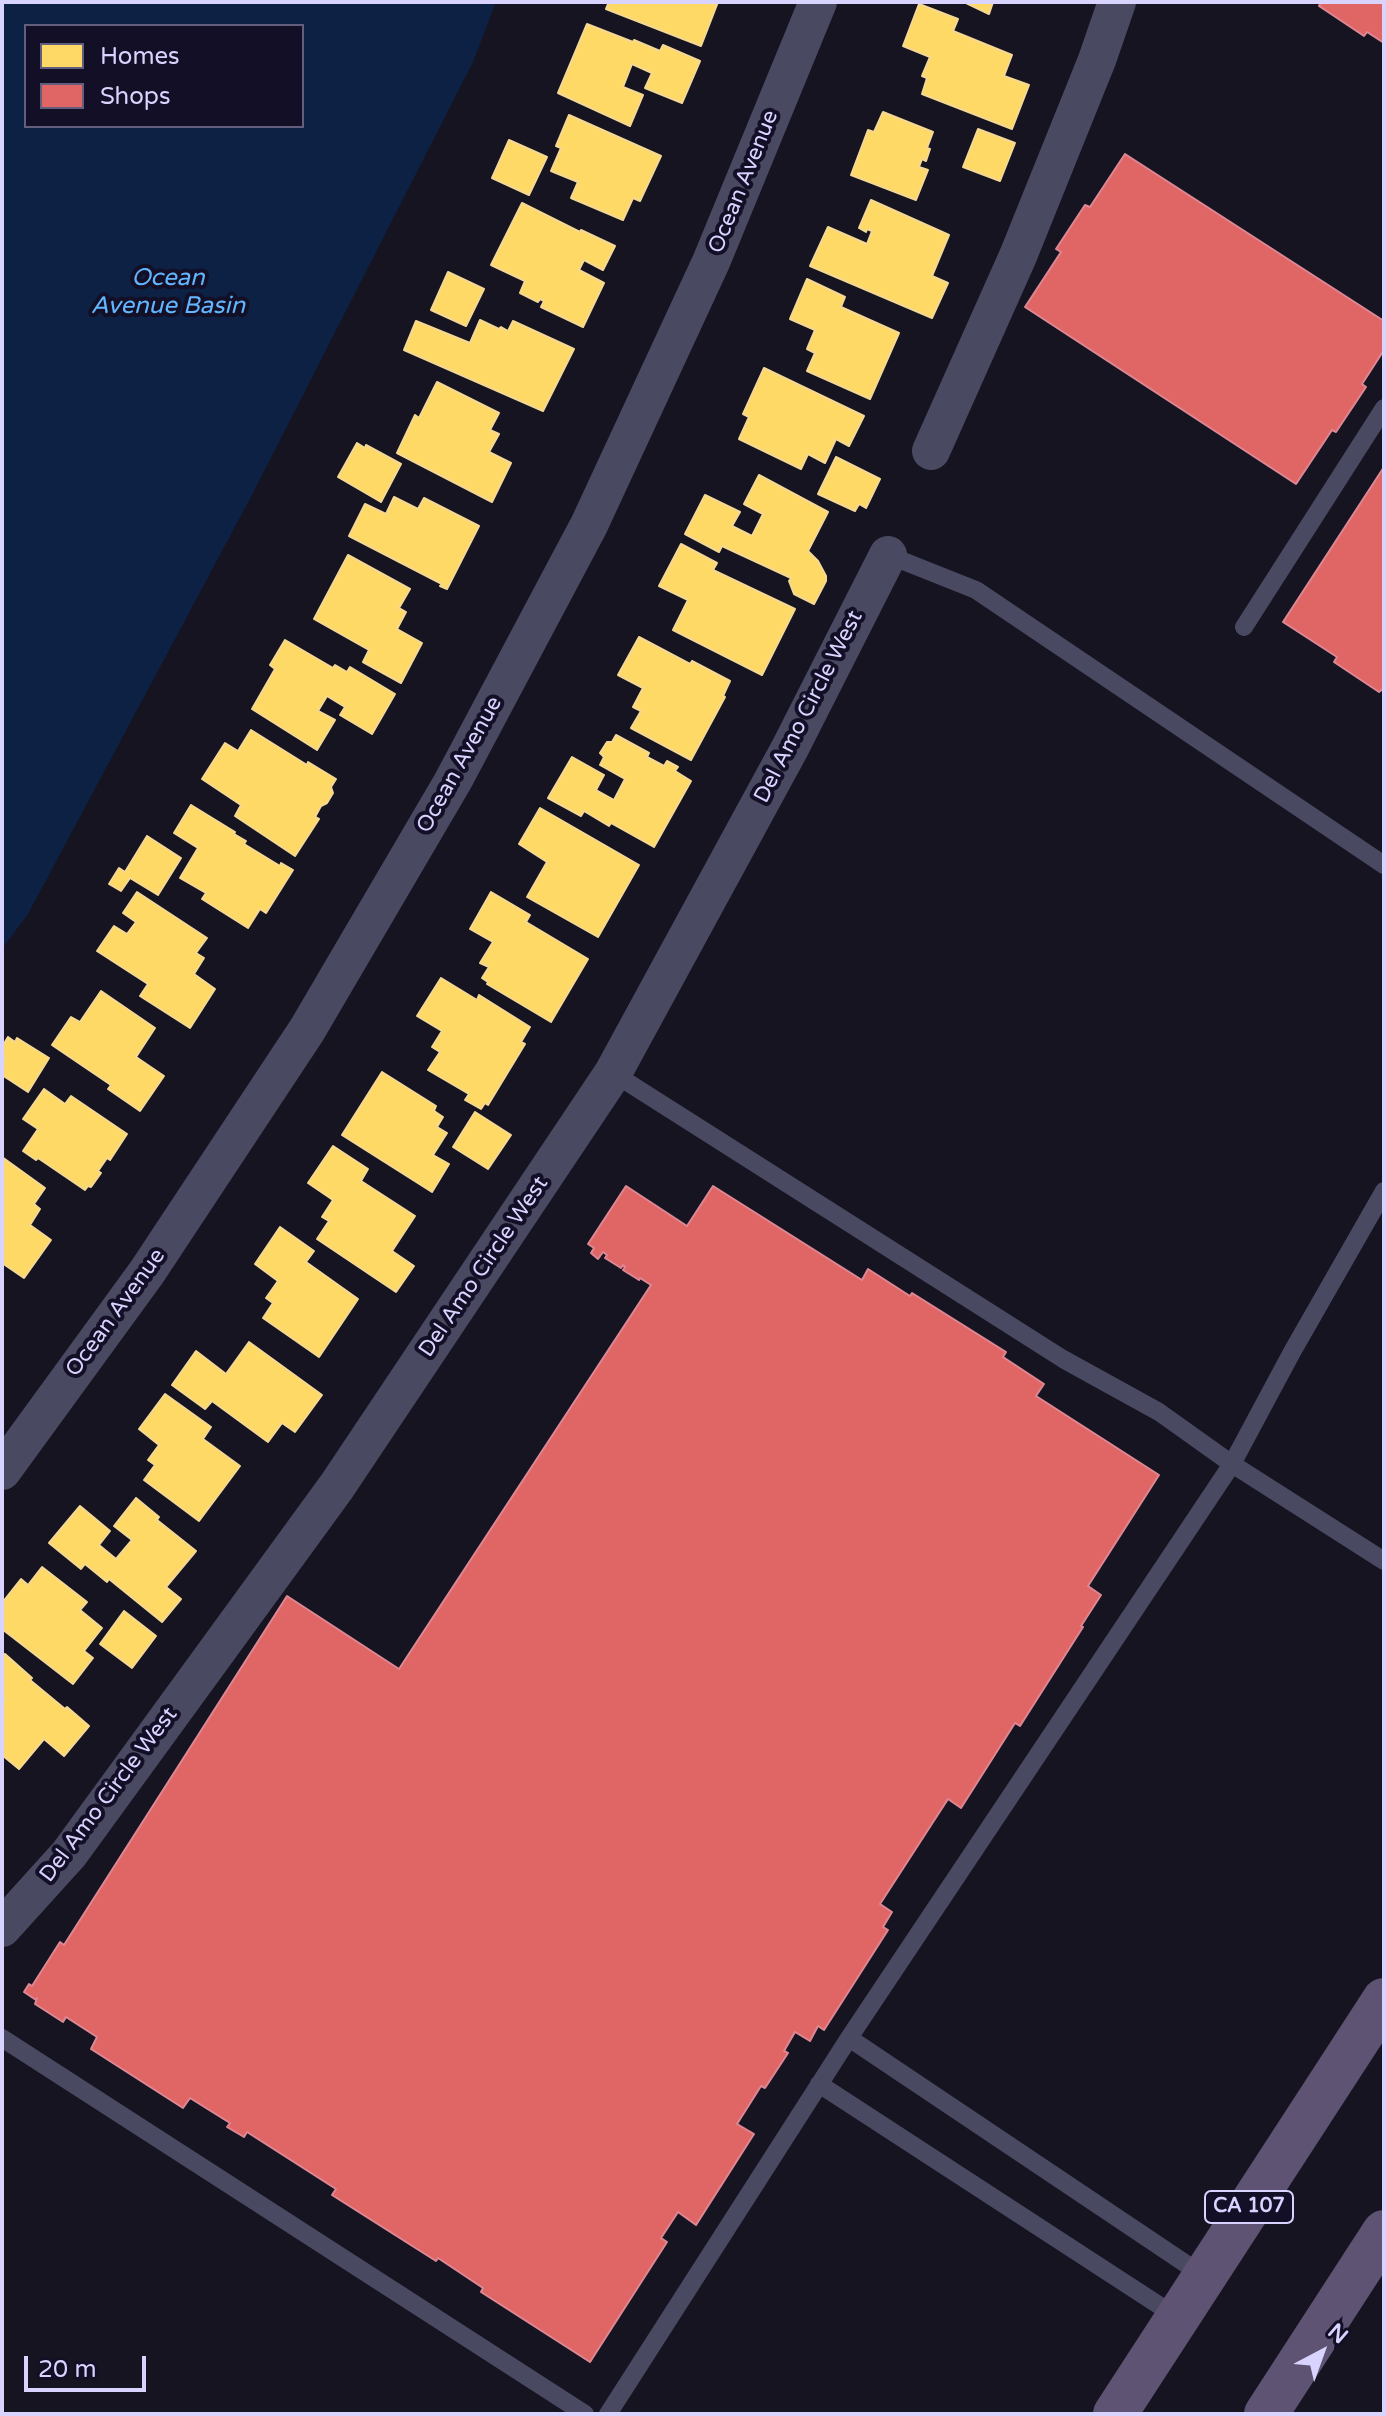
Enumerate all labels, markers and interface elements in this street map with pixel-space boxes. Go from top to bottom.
legend [24,24,304,128]
text: Homes [100,42,180,71]
text: Shops [100,82,170,111]
street label: Ocean Avenue [703,107,785,257]
water label: Ocean Avenue Basin [91,265,245,321]
street label: Del Amo Circle West [749,606,869,808]
street label: Ocean Avenue [412,692,508,838]
street label: Del Amo Circle West [414,1172,554,1362]
street label: Ocean Avenue [61,1244,171,1382]
street label: Del Amo Circle West [35,1702,183,1888]
road number: CA 107 [1205,2191,1293,2223]
north arrow [1282,2312,1362,2392]
text: N [1323,2318,1353,2349]
scale bar [28,2340,150,2390]
text: 20 m [38,2355,96,2384]

